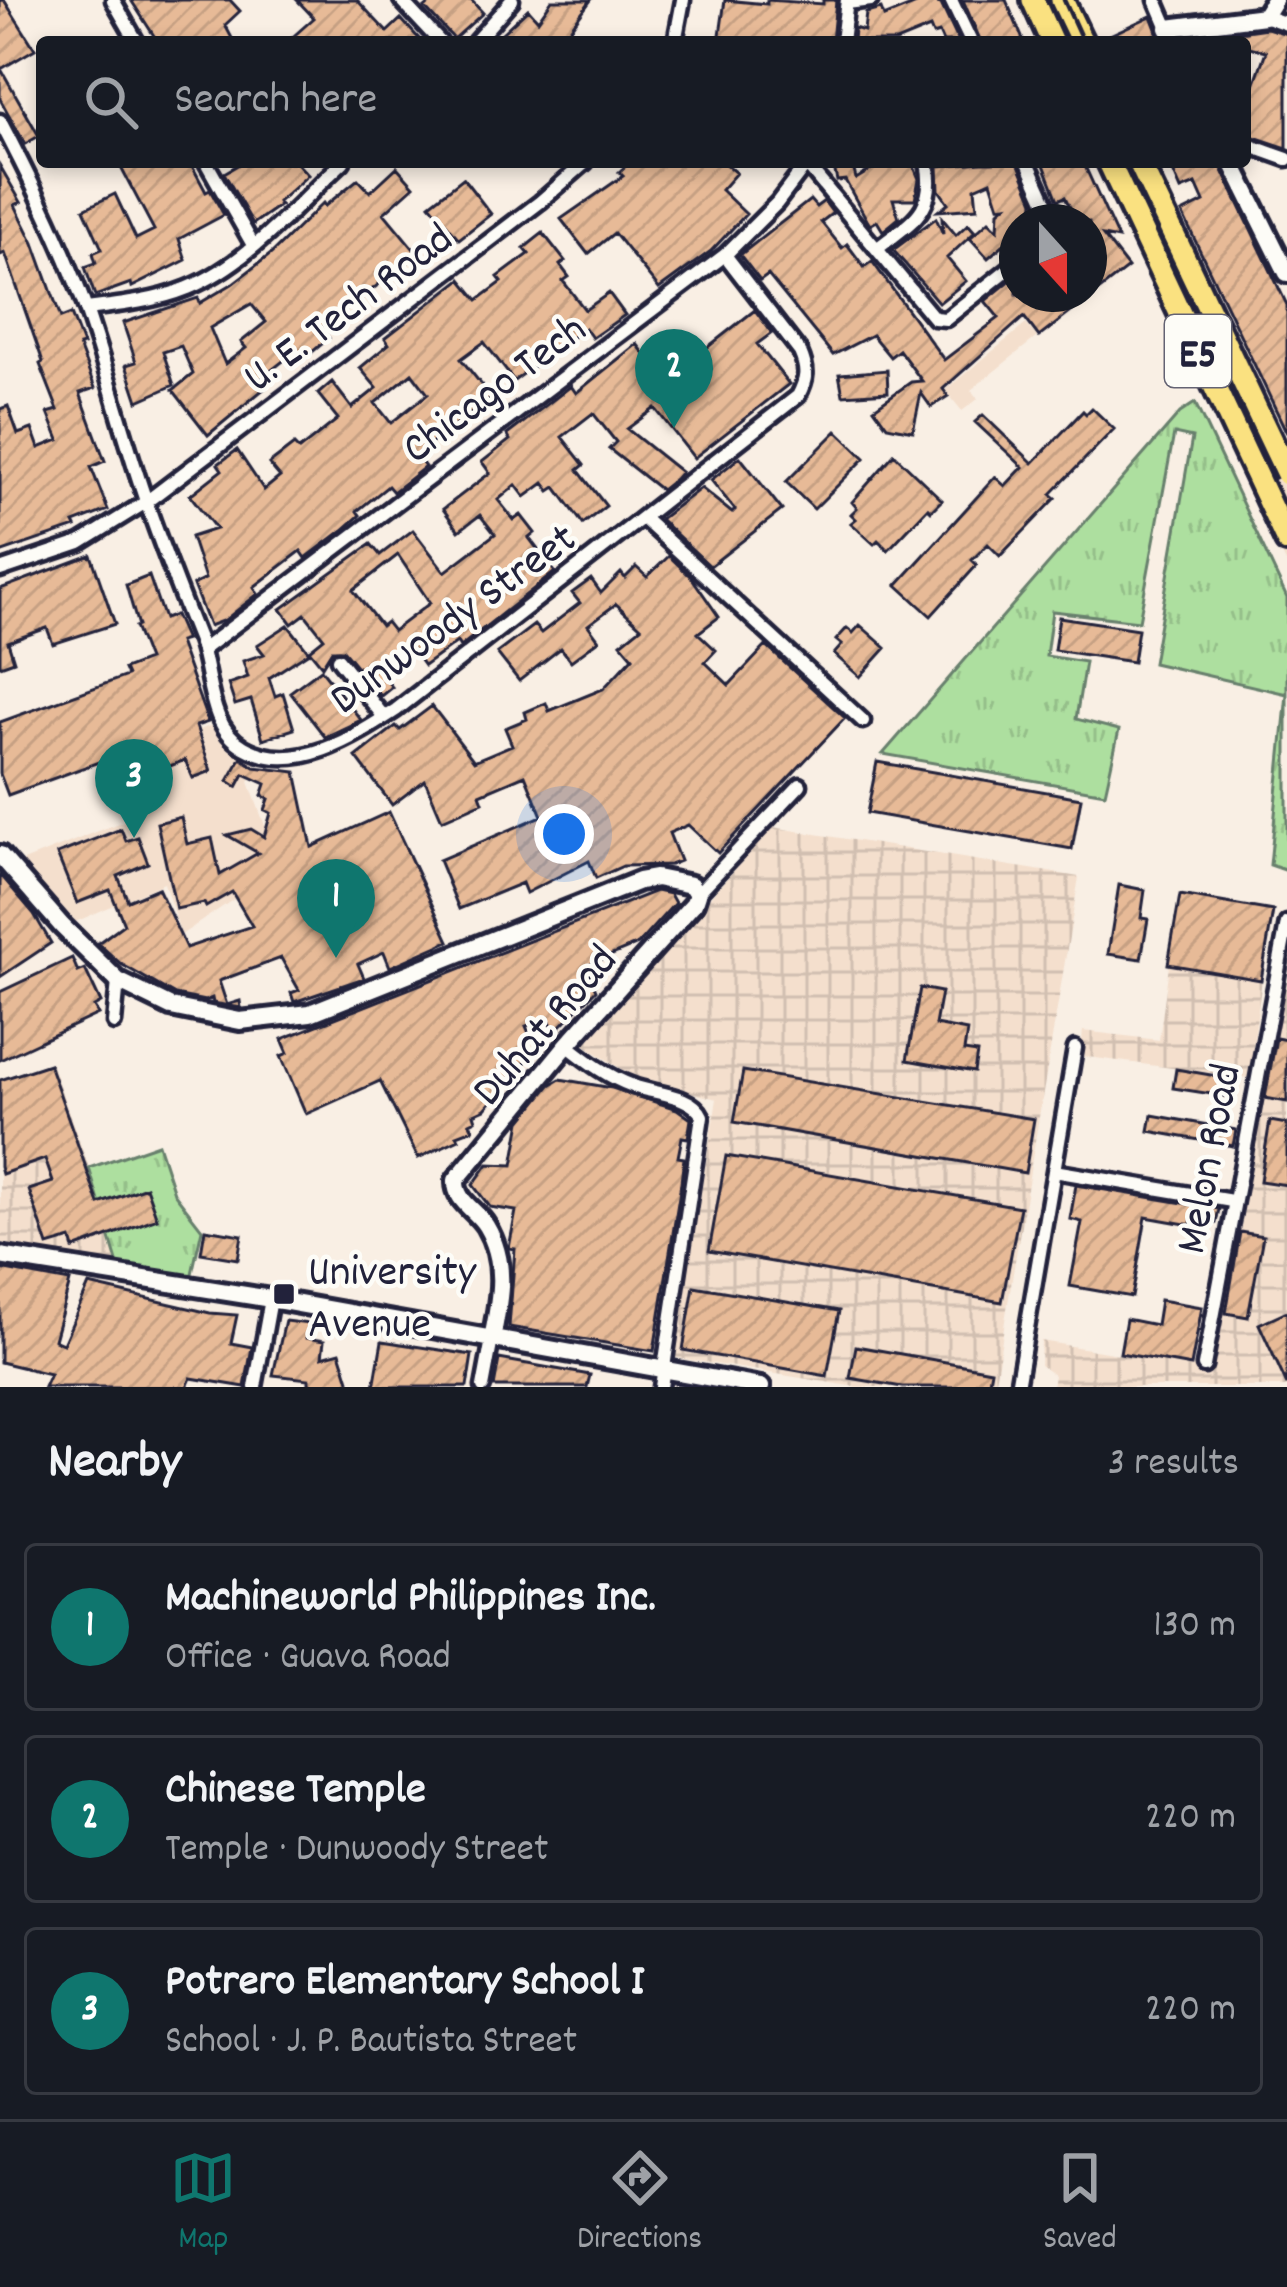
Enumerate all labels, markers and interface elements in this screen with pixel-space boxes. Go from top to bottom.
search box [36,36,1251,168]
icon: search [78,69,144,135]
text: Search here [174,70,377,134]
north arrow [999,204,1107,312]
street label: U. E. Tech Road [232,210,469,411]
street label: Chicago Tech [390,301,602,482]
road number: E5 [1165,315,1231,387]
pin: 2 [635,329,713,428]
street label: Dunwoody Street [318,510,592,733]
pin: 3 [95,739,173,838]
your location [534,804,594,864]
pin: 1 [297,859,375,958]
street label: Duhat Road [459,933,636,1122]
street label: Melon Road [1162,1059,1262,1260]
place label: University Avenue [308,1243,477,1359]
marker: University Avenue [271,1281,297,1307]
text: Nearby [48,1429,181,1501]
text: 3 results [1108,1438,1239,1493]
text: Machineworld Philippines Inc. [165,1568,656,1632]
text: 1 [86,1600,94,1655]
text: 130 m [1153,1600,1236,1655]
text: Office · Guava Road [165,1632,451,1687]
text: Chinese Temple [165,1760,426,1824]
text: 2 [81,1792,99,1847]
text: 220 m [1145,1792,1236,1847]
text: Temple · Dunwoody Street [165,1824,548,1879]
text: Potrero Elementary School I [165,1952,645,2016]
text: 3 [81,1984,99,2039]
text: 220 m [1145,1984,1236,2039]
text: School · J. P. Bautista Street [165,2016,577,2071]
tab: Map [170,2145,236,2264]
tab: Directions [577,2145,702,2264]
tab: Saved [1043,2145,1117,2264]

